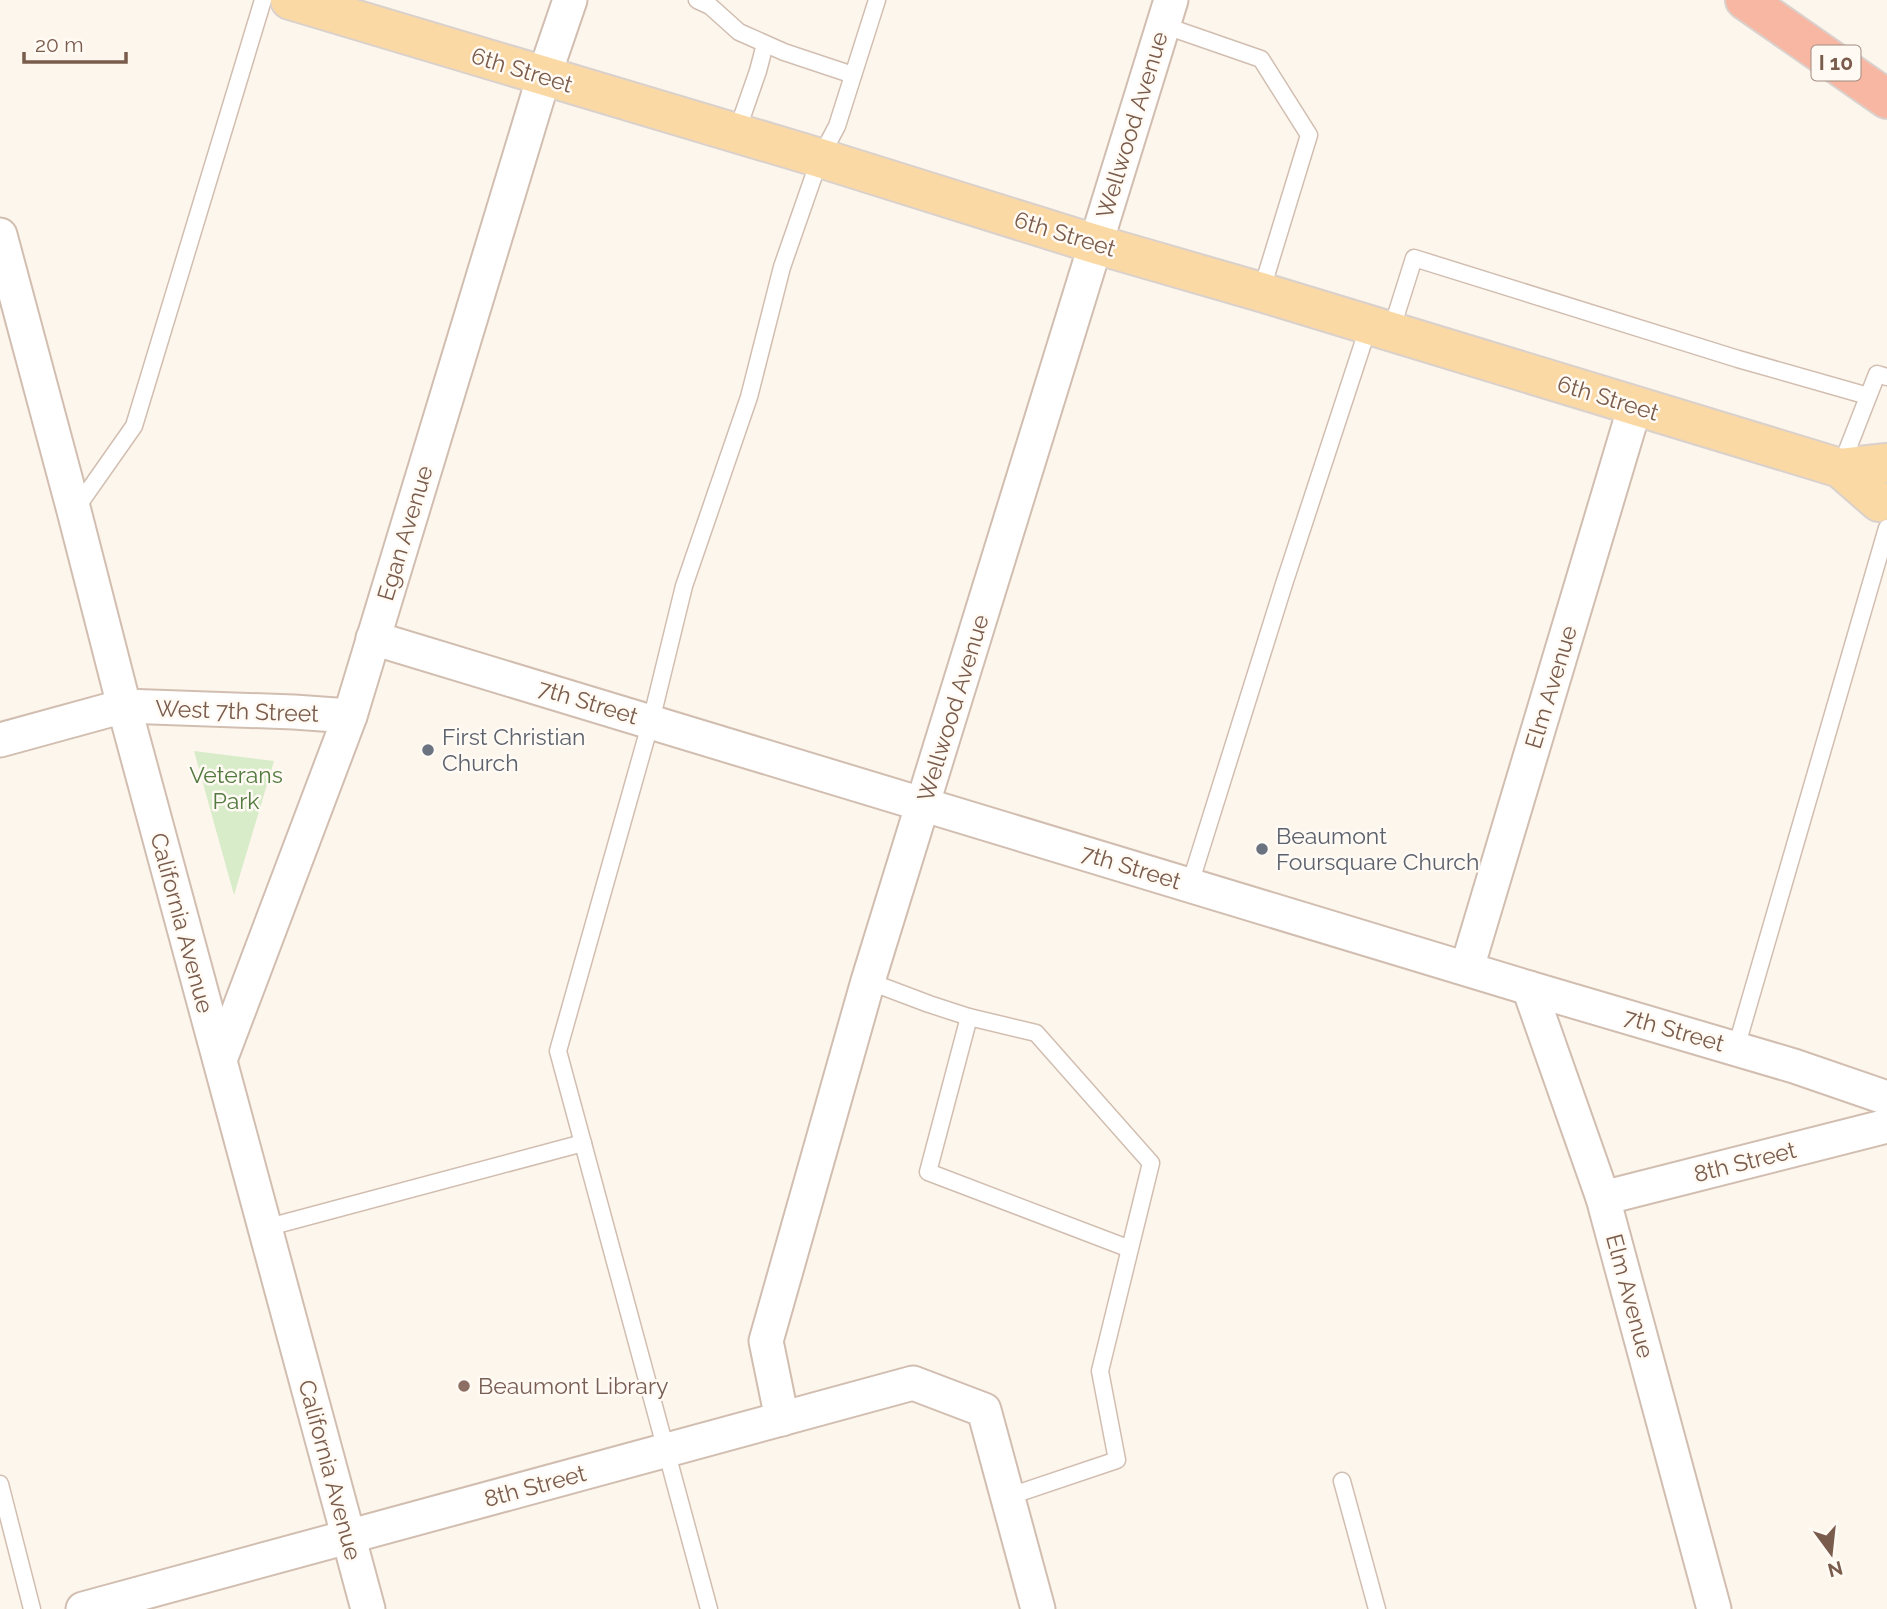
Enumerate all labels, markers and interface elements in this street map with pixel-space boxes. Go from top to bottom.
scale bar [24,21,126,65]
street label: Wellwood Avenue [1090,28,1173,222]
text: 20 m [35,32,83,57]
street label: 6th Street [468,41,576,98]
road number: I 10 [1812,46,1860,80]
street label: 6th Street [1011,205,1119,262]
street label: 6th Street [1554,369,1662,426]
street label: Egan Avenue [371,462,438,604]
street label: Wellwood Avenue [911,611,994,805]
street label: Elm Avenue [1519,622,1582,752]
street label: 7th Street [535,674,642,730]
street label: West 7th Street [155,694,320,727]
place label: First Christian Church [442,723,585,776]
marker: First Christian Church [420,742,436,758]
park label: Veterans Park [189,761,283,814]
place label: Beaumont Foursquare Church [1276,822,1479,875]
street label: California Avenue [145,830,220,1016]
street label: 7th Street [1078,839,1185,895]
marker: Beaumont Foursquare Church [1254,841,1270,857]
street label: 7th Street [1621,1002,1728,1057]
street label: 8th Street [1691,1136,1799,1187]
street label: Elm Avenue [1601,1231,1660,1361]
place label: Beaumont Library [478,1372,668,1399]
street label: California Avenue [293,1377,368,1563]
marker: Beaumont Library [456,1378,472,1394]
street label: 8th Street [481,1459,589,1512]
north arrow [1796,1518,1866,1588]
text: N [1826,1557,1845,1582]

